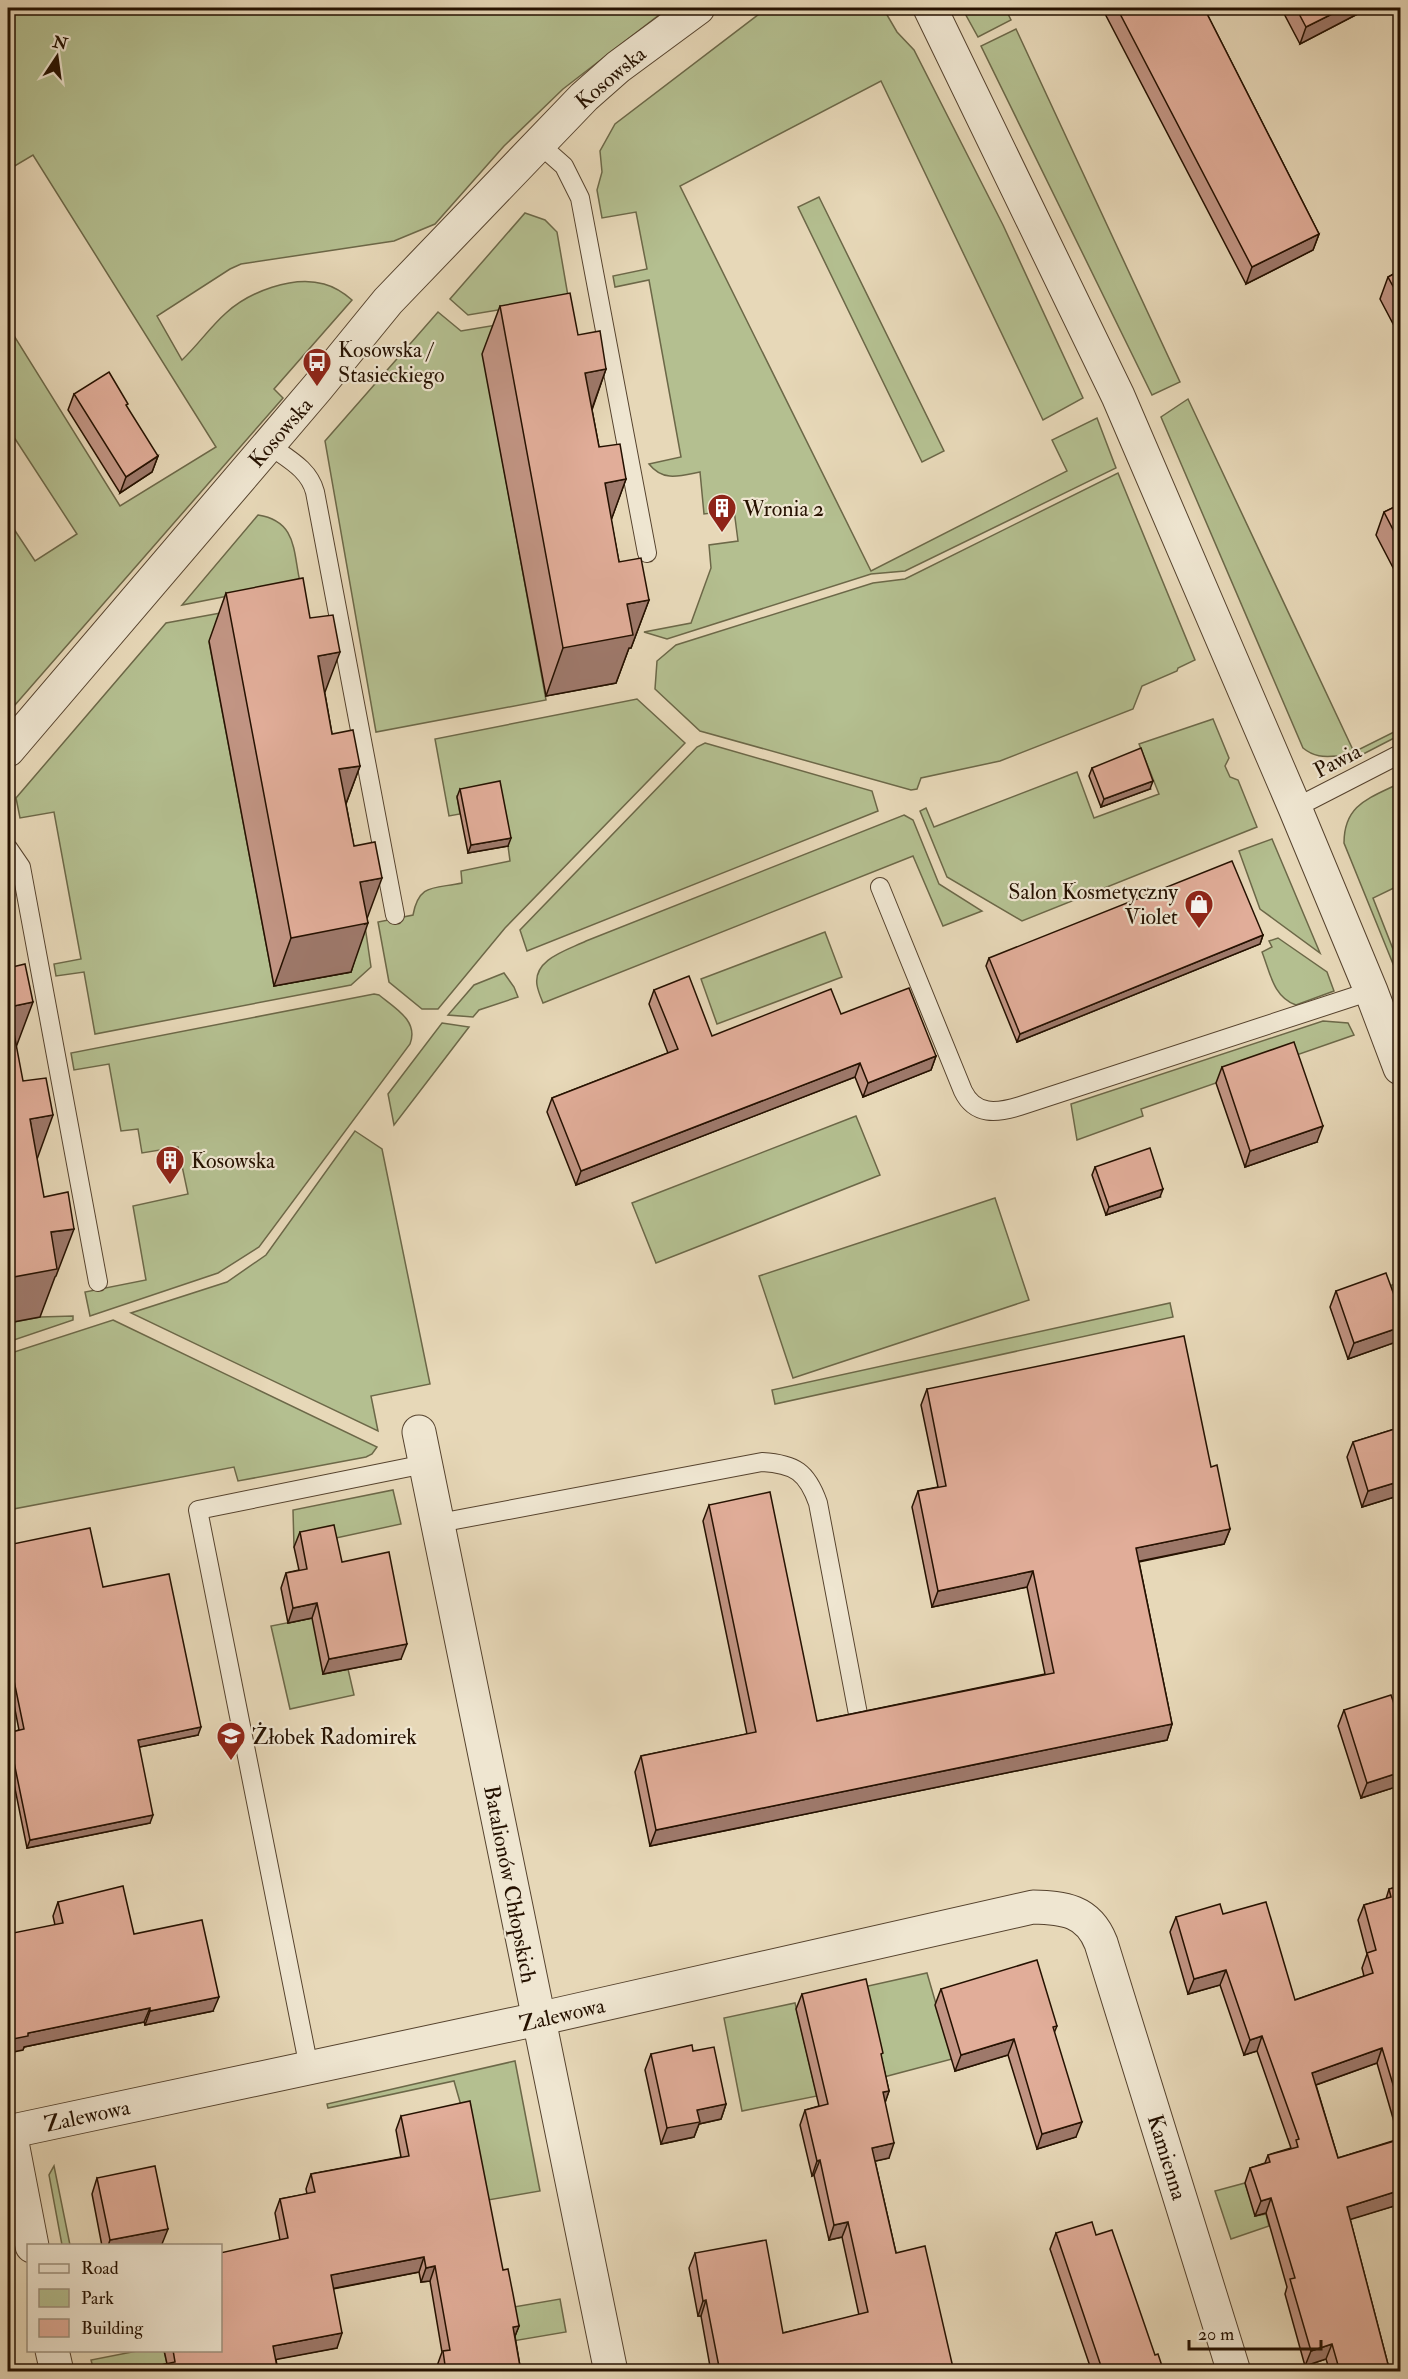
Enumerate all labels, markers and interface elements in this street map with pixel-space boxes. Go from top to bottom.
north arrow [27,27,87,87]
text: N [50,32,70,55]
street label: Kosowska [569,39,653,116]
place label: Kosowska / Stasieckiego [338,336,445,389]
bus stop icon: Kosowska / Stasieckiego [301,346,333,388]
street label: Kosowska [243,391,320,474]
building icon: Wronia 2 [706,492,738,534]
place label: Wronia 2 [742,495,824,523]
street label: Pawia [1309,737,1367,785]
place label: Salon Kosmetyczny Violet [1008,878,1178,931]
shop icon: Salon Kosmetyczny Violet [1183,888,1215,930]
building icon: Kosowska [154,1144,186,1186]
place label: Kosowska [191,1147,276,1175]
school or university icon: Żłobek Radomirek [215,1720,247,1762]
place label: Żłobek Radomirek [252,1722,417,1751]
street label: Batalionów Chłopskich [476,1783,543,1986]
street label: Zalewowa [517,1991,609,2038]
street label: Zalewowa [42,2093,133,2139]
street label: Kamienna [1141,2111,1194,2204]
legend [27,2244,222,2352]
text: Road [81,2257,119,2280]
text: Park [81,2287,114,2310]
scale bar [1189,2313,1321,2351]
text: Building [81,2317,144,2340]
text: 20 m [1198,2323,1234,2346]

